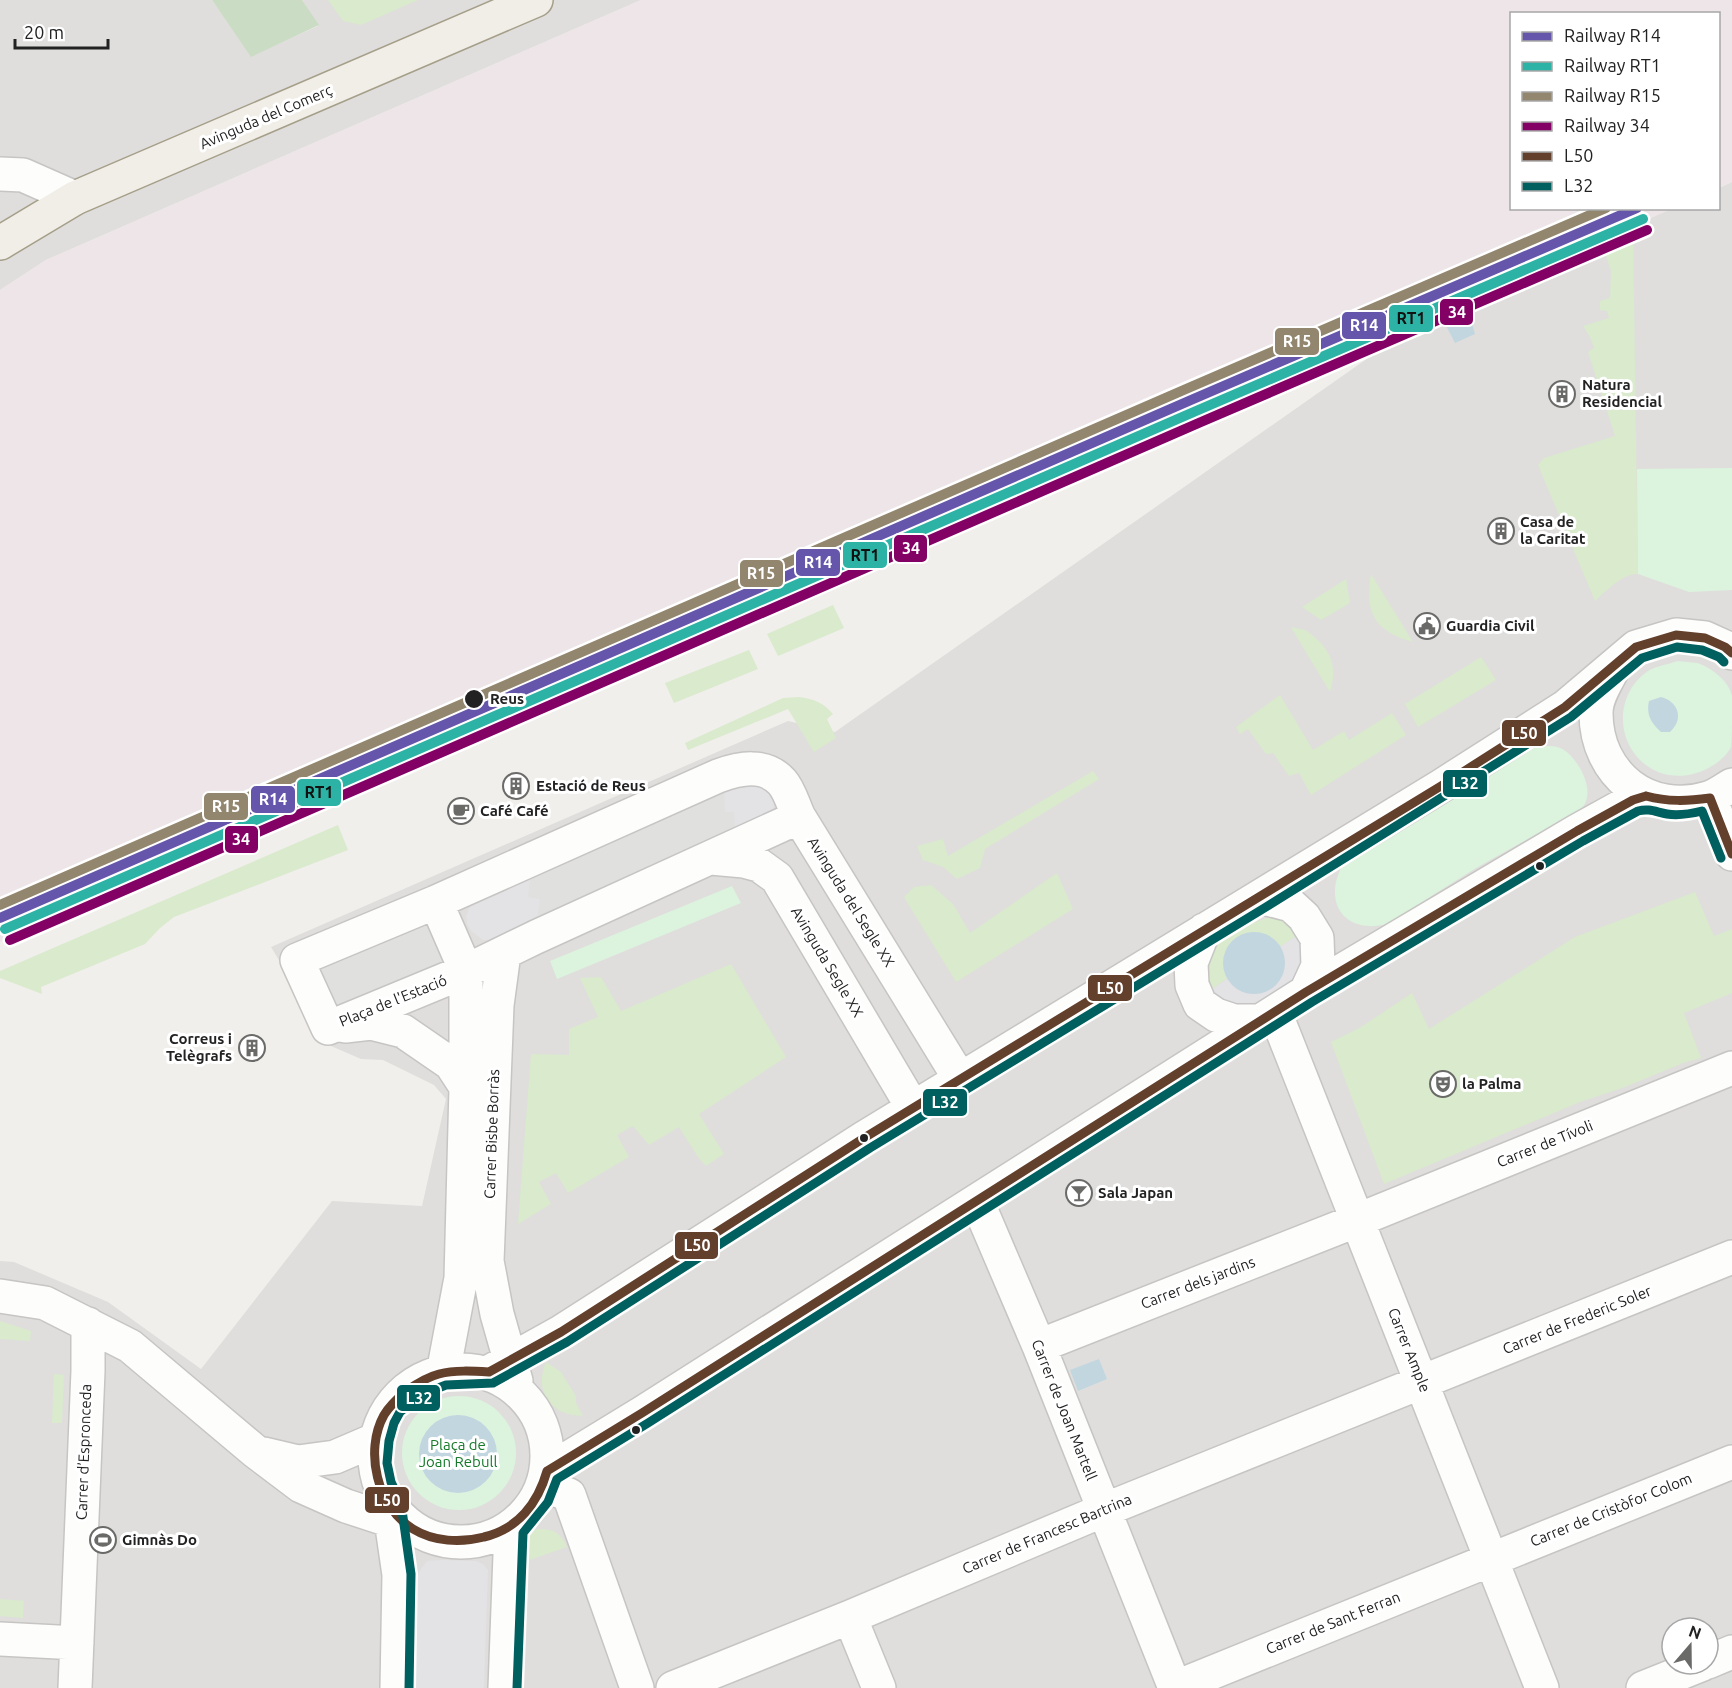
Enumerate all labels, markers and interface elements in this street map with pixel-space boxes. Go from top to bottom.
scale bar [15,12,108,50]
legend [1510,12,1720,210]
text: 20 m [24,22,64,42]
text: Railway R14 [1564,25,1661,45]
text: Railway RT1 [1564,55,1661,75]
street label: Avinguda del Comerç [197,81,335,152]
text: Railway R15 [1564,85,1661,105]
text: Railway 34 [1564,115,1650,135]
text: L50 [1564,145,1593,165]
text: L32 [1564,175,1593,195]
line badge: 34 [1439,298,1474,326]
text: 34 [1448,303,1466,321]
line badge: RT1 [1388,304,1434,333]
text: RT1 [1397,309,1426,327]
line badge: R14 [1341,311,1387,340]
text: R14 [1350,316,1378,334]
line badge: R15 [1274,327,1320,356]
text: R15 [1283,332,1311,350]
place label: Natura Residencial [1582,376,1663,410]
building icon: Natura Residencial [1547,379,1577,409]
place label: Casa de la Caritat [1520,513,1586,547]
building icon: Casa de la Caritat [1486,516,1516,546]
line badge: 34 [893,534,928,563]
text: 34 [902,539,920,557]
line badge: RT1 [842,541,888,569]
text: RT1 [851,546,880,564]
line badge: R14 [795,548,841,577]
text: R14 [804,553,832,571]
line badge: R15 [739,559,784,588]
text: R15 [747,564,775,582]
public building icon: Guardia Civil [1412,611,1442,641]
place label: Guardia Civil [1446,617,1535,634]
marker: Reus [463,688,485,710]
place label: Reus [490,690,524,707]
line badge: L50 [1501,719,1547,747]
text: L50 [1511,724,1537,742]
line badge: L32 [1442,769,1488,798]
building icon: Estació de Reus [501,771,531,801]
text: L32 [1452,774,1478,792]
place label: Estació de Reus [536,777,646,794]
line badge: RT1 [296,778,342,807]
text: RT1 [305,783,334,801]
line badge: R14 [250,785,296,814]
text: R14 [259,790,287,808]
line badge: R15 [203,792,249,821]
cafe icon: Café Café [446,796,476,826]
text: R15 [212,797,240,815]
place label: Café Café [480,802,549,819]
line badge: 34 [224,825,259,854]
text: 34 [232,830,250,848]
street label: Avinguda del Segle XX [805,834,898,970]
unlabelled marker [1534,860,1546,872]
street label: Avinguda Segle XX [788,904,867,1020]
street label: Plaça de l'Estació [336,971,449,1030]
line badge: L50 [1087,974,1133,1002]
text: L50 [1097,979,1123,997]
place label: Correus i Telègrafs [166,1030,232,1064]
building icon: Correus i Telègrafs [237,1033,267,1063]
street label: Carrer Bisbe Borràs [481,1069,502,1199]
theatre icon: la Palma [1428,1069,1458,1099]
place label: la Palma [1462,1075,1521,1092]
line badge: L32 [922,1088,968,1117]
text: L32 [932,1093,958,1111]
street label: Carrer de Tívoli [1494,1117,1595,1171]
unlabelled marker [858,1132,870,1144]
bar icon: Sala Japan [1064,1178,1094,1208]
place label: Sala Japan [1098,1184,1173,1201]
line badge: L50 [674,1231,719,1260]
text: L50 [684,1236,710,1254]
street label: Carrer dels jardins [1138,1253,1257,1312]
street label: Carrer de Frederic Soler [1500,1282,1654,1357]
street label: Carrer Ample [1385,1305,1434,1394]
street label: Carrer de Joan Martell [1028,1337,1101,1483]
street label: Carrer d’Espronceda [73,1384,94,1520]
line badge: L32 [396,1384,441,1412]
text: L32 [406,1389,432,1407]
unlabelled marker [630,1424,642,1436]
park label: Plaça de Joan Rebull [419,1436,497,1470]
street label: Carrer de Cristòfor Colom [1527,1469,1694,1550]
line badge: L50 [364,1486,410,1514]
street label: Carrer de Francesc Bartrina [960,1490,1134,1577]
text: L50 [374,1491,400,1509]
sports icon: Gimnàs Do [88,1525,118,1555]
place label: Gimnàs Do [122,1531,197,1548]
street label: Carrer de Sant Ferran [1263,1588,1402,1657]
north arrow [1660,1616,1720,1676]
text: N [1686,1621,1704,1642]

